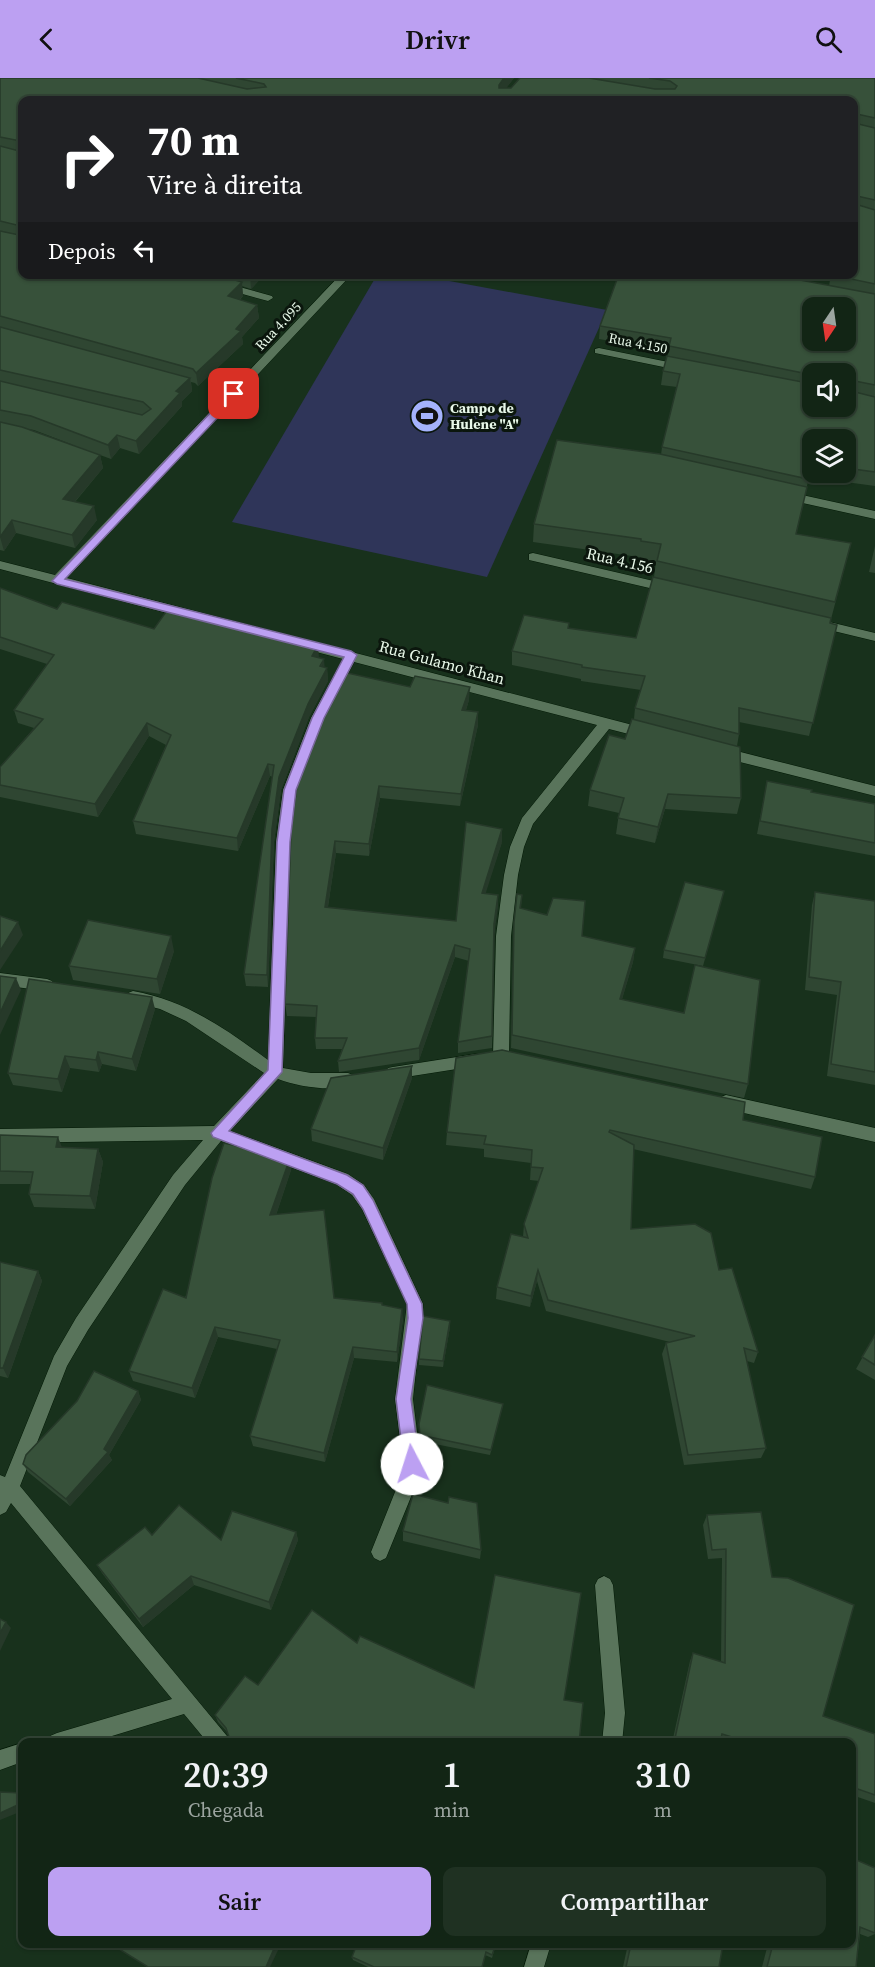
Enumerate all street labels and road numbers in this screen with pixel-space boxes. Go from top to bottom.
street label: Rua 4.095 [250,297,306,355]
street label: Rua 4.150 [607,327,669,359]
street label: Rua 4.156 [584,542,656,578]
street label: Rua Gulamo Khan [377,635,508,689]

